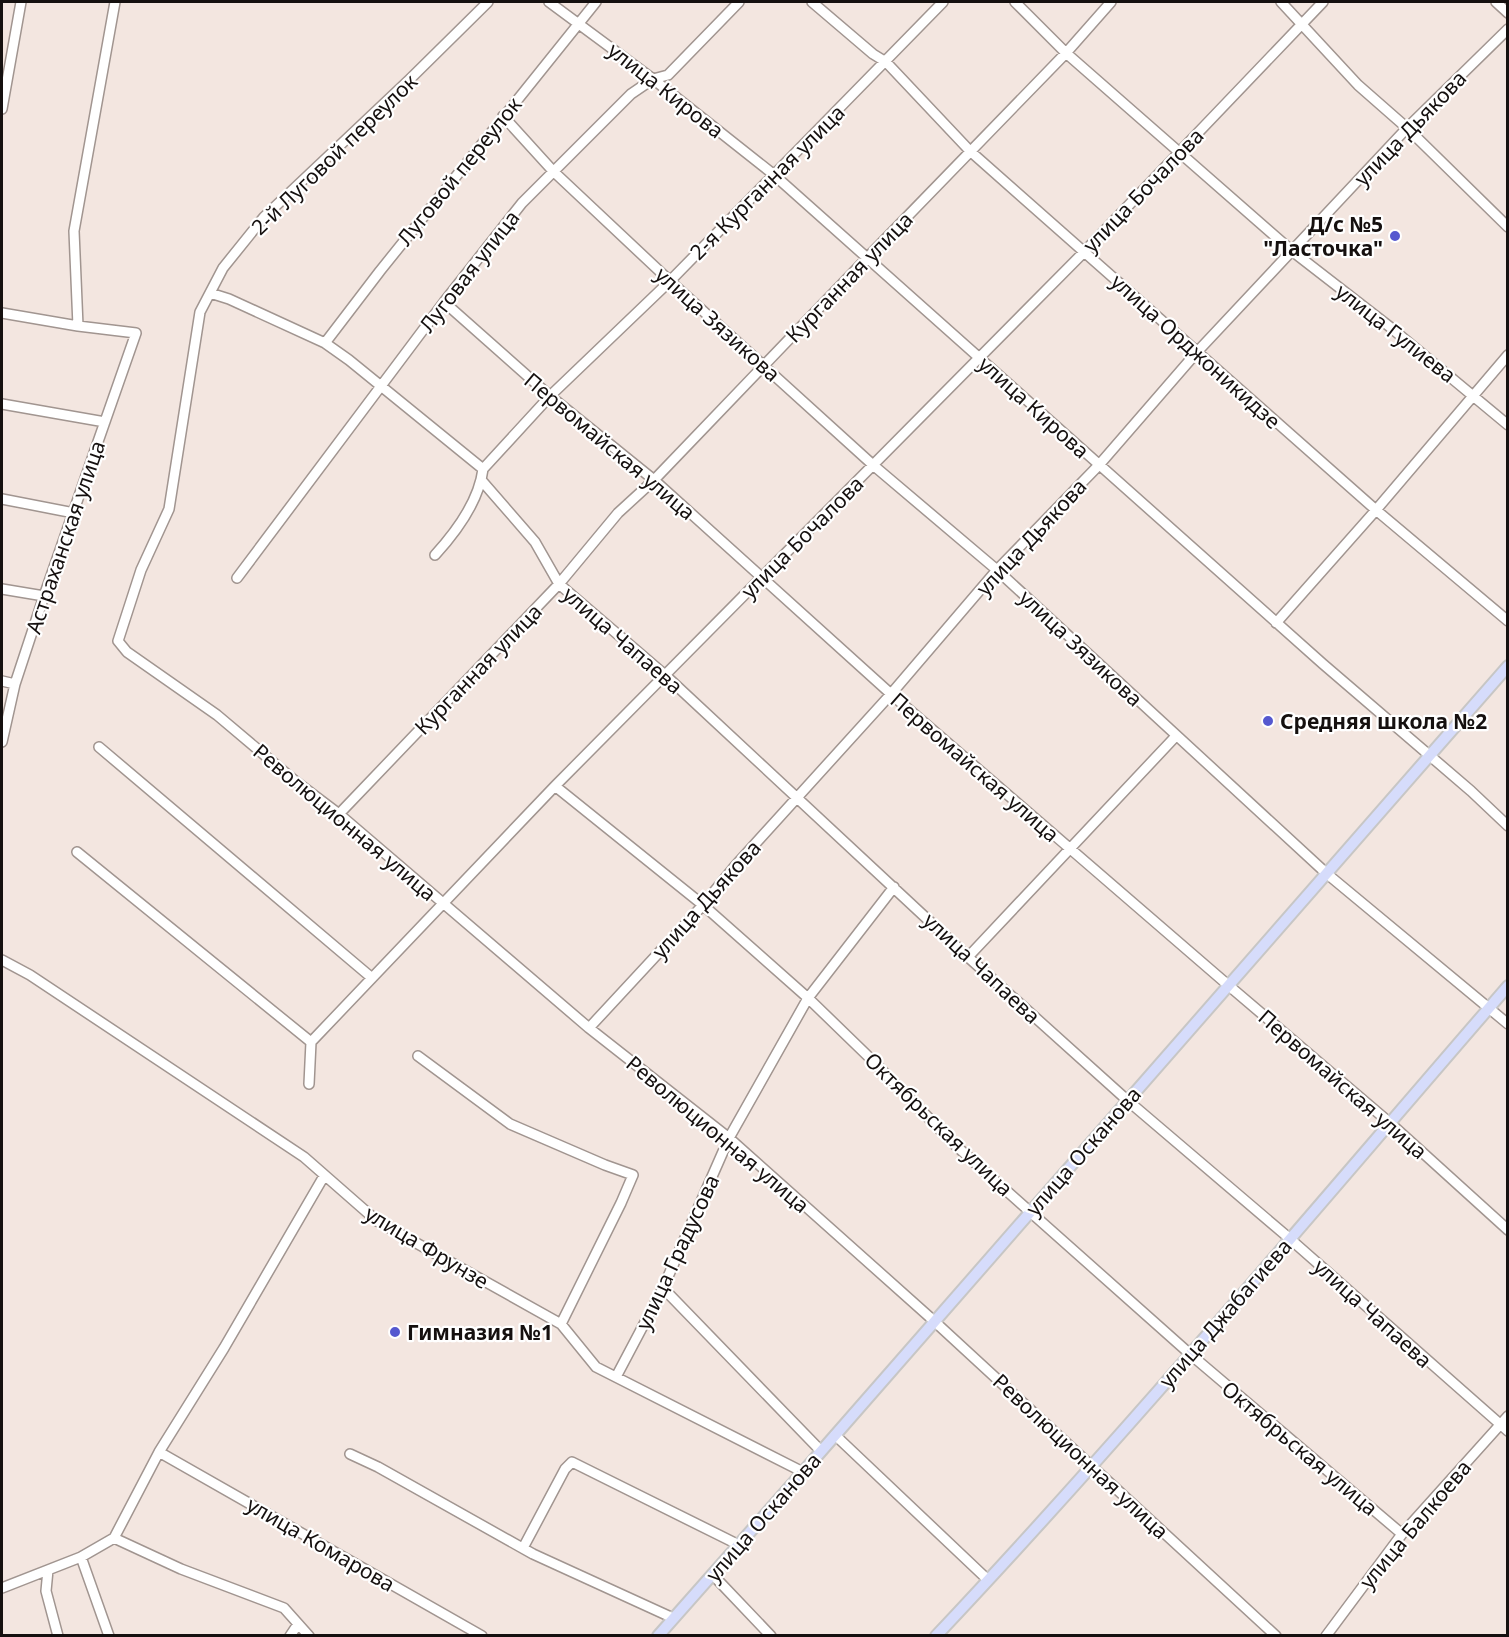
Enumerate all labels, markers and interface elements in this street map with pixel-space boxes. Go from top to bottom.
street label: улица Кирова [602,36,730,144]
street label: улица Дьякова [1348,64,1472,192]
street label: 2-й Луговой переулок [245,67,423,241]
street label: Луговой переулок [390,91,528,251]
street label: 2-я Курганная улица [683,98,851,266]
street label: улица Бочалова [1076,122,1210,258]
street label: Луговая улица [413,204,525,338]
street label: Курганная улица [779,205,919,349]
place label: Д/с №5 "Ласточка" [1263,210,1383,262]
marker: Д/с №5 "Ласточка" [1388,229,1402,243]
street label: улица Зязикова [650,260,786,388]
street label: улица Орджоникидзе [1105,267,1287,435]
street label: улица Гулиева [1330,277,1462,389]
street label: улица Кирова [973,350,1095,464]
street label: Первомайская улица [519,366,701,526]
street label: Астраханская улица [19,437,111,637]
street label: улица Бочалова [735,470,869,604]
street label: улица Дьякова [970,473,1092,601]
street label: улица Чапаева [557,580,689,700]
street label: улица Зязикова [1013,584,1149,712]
street label: Курганная улица [408,597,548,741]
street label: Первомайская улица [885,686,1065,848]
place label: Средняя школа №2 [1280,707,1487,735]
marker: Средняя школа №2 [1261,714,1275,728]
street label: Революционная улица [248,737,442,907]
street label: улица Дьякова [645,834,767,964]
street label: улица Чапаева [917,907,1047,1029]
street label: Первомайская улица [1253,1003,1433,1165]
street label: Октябрьская улица [859,1046,1019,1202]
street label: Революционная улица [621,1049,815,1219]
street label: улица Осканова [1019,1080,1147,1222]
street label: улица Градусова [629,1170,725,1334]
street label: улица Фрунзе [360,1199,494,1295]
street label: улица Джабагиева [1152,1232,1298,1394]
street label: улица Чапаева [1308,1252,1438,1374]
place label: Гимназия №1 [407,1318,553,1346]
marker: Гимназия №1 [388,1325,402,1339]
street label: Революционная улица [987,1367,1175,1545]
street label: Октябрьская улица [1216,1374,1384,1522]
street label: улица Осканова [699,1446,827,1588]
street label: улица Балкоева [1353,1454,1477,1594]
street label: улица Комарова [242,1490,400,1598]

